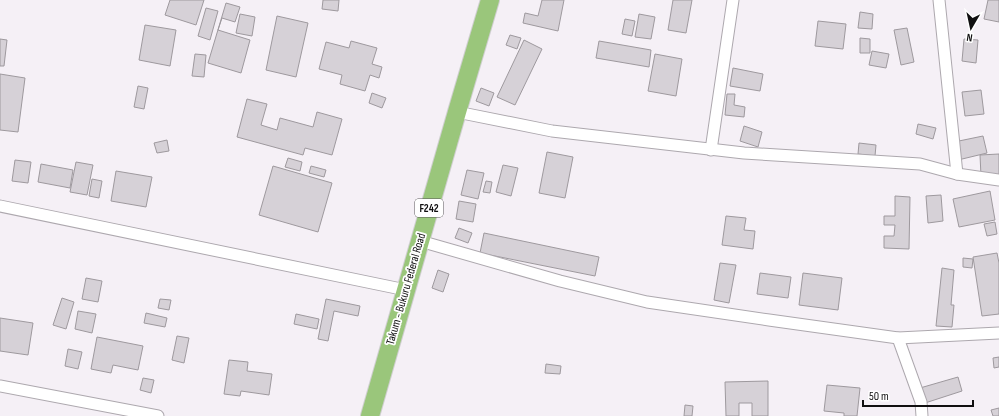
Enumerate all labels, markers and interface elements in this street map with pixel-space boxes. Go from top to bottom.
north arrow [951,8,991,48]
text: N [965,30,973,44]
road number: F242 [415,199,443,217]
street label: Takum - Bukuru Federal Road [383,231,429,347]
scale bar [863,382,973,408]
text: 50 m [869,389,889,404]

